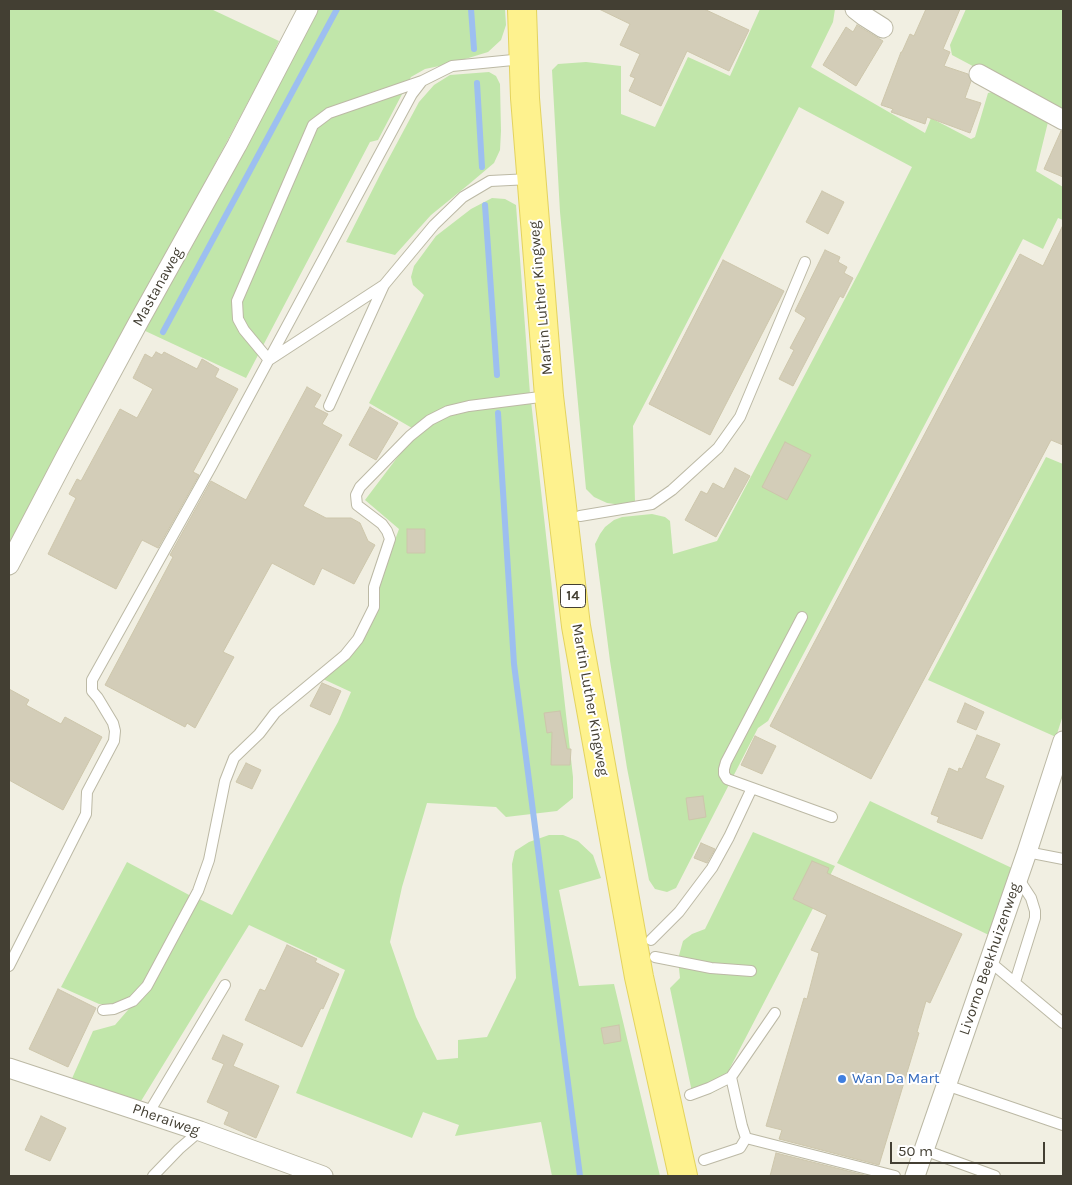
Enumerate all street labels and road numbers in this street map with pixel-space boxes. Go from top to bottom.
street label: Martin Luther Kingweg [525,220,557,376]
street label: Mastanaweg [129,245,187,329]
road number: 14 [560,584,586,608]
street label: Martin Luther Kingweg [568,622,612,778]
street label: Livorno Beekhuizenweg [955,880,1025,1038]
street label: Pheraiweg [130,1100,202,1140]

